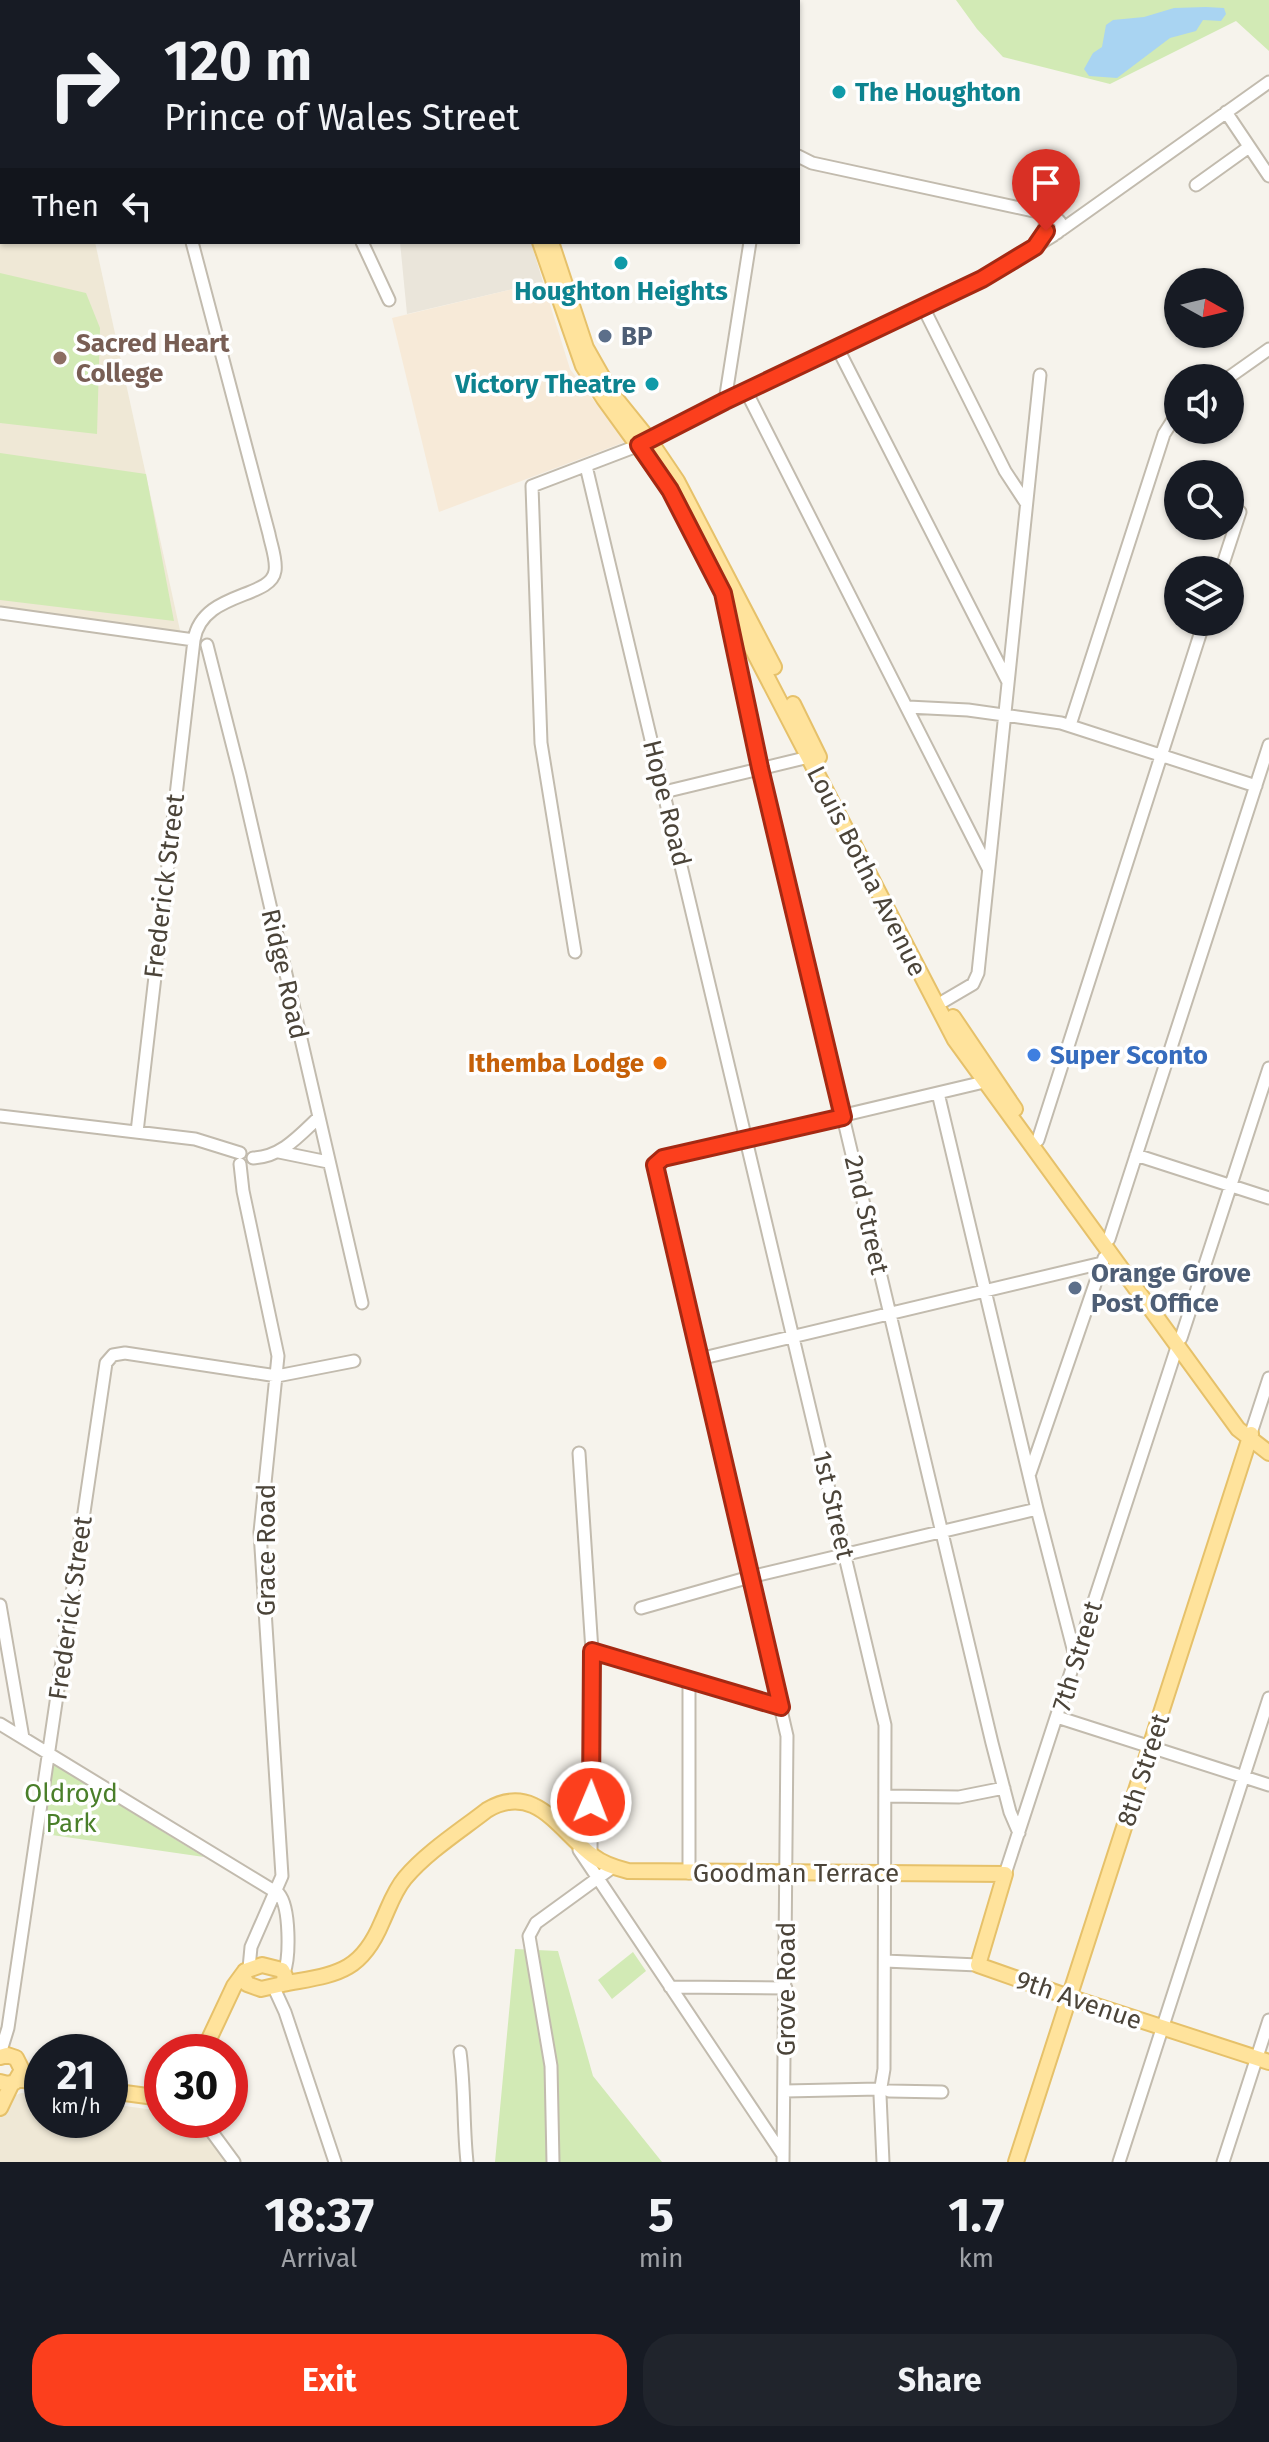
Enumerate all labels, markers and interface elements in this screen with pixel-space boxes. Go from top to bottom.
text: 120 m [164,28,312,95]
icon: right [32,32,136,136]
place label: The Houghton [855,77,1021,108]
marker: The Houghton [830,83,848,101]
text: Prince of Wales Street [164,96,520,140]
pin [1012,149,1080,231]
icon: arrive [1024,161,1068,205]
icon: left [115,184,159,228]
text: Then [32,188,99,224]
marker: Houghton Heights [612,254,630,272]
north arrow [1164,268,1244,348]
map controls [1164,268,1244,636]
place label: Houghton Heights [514,276,728,307]
place label: BP [621,321,653,352]
marker: BP [596,327,614,345]
place label: Sacred Heart College [76,328,230,389]
marker: Sacred Heart College [51,349,69,367]
button: sound [1164,364,1244,444]
place label: Victory Theatre [454,369,636,400]
marker: Victory Theatre [643,375,661,393]
button: search [1164,460,1244,540]
button: layers [1164,556,1244,636]
street label: Hope Road [636,737,697,870]
street label: Louis Botha Avenue [800,761,933,982]
street label: Frederick Street [138,791,191,980]
street label: Ridge Road [254,906,315,1042]
place label: Super Sconto [1050,1040,1208,1071]
marker: Super Sconto [1025,1046,1043,1064]
place label: Ithemba Lodge [468,1048,644,1079]
marker: Ithemba Lodge [651,1054,669,1072]
street label: 2nd Street [838,1153,895,1278]
place label: Orange Grove Post Office [1091,1258,1251,1319]
marker: Orange Grove Post Office [1066,1279,1084,1297]
street label: 1st Street [806,1448,861,1563]
street label: Grace Road [251,1484,282,1616]
street label: Frederick Street [42,1513,99,1702]
street label: 7th Street [1046,1597,1109,1715]
street label: 8th Street [1111,1709,1176,1830]
position arrow [549,1760,633,1844]
park label: Oldroyd Park [24,1778,118,1839]
street label: Goodman Terrace [693,1858,899,1889]
street label: Grove Road [771,1922,802,2056]
street label: 9th Avenue [1012,1964,1146,2037]
speed limit sign: 30 [144,2034,248,2138]
text: 21 [57,2052,95,2100]
text: km/h [51,2094,101,2118]
text: 18:37 [265,2186,374,2244]
text: 5 [648,2186,674,2244]
text: 1.7 [948,2186,1004,2244]
text: Arrival [281,2243,357,2274]
text: min [639,2243,684,2274]
text: km [958,2243,994,2274]
button: Exit [32,2334,627,2426]
button: Share [643,2334,1237,2426]

